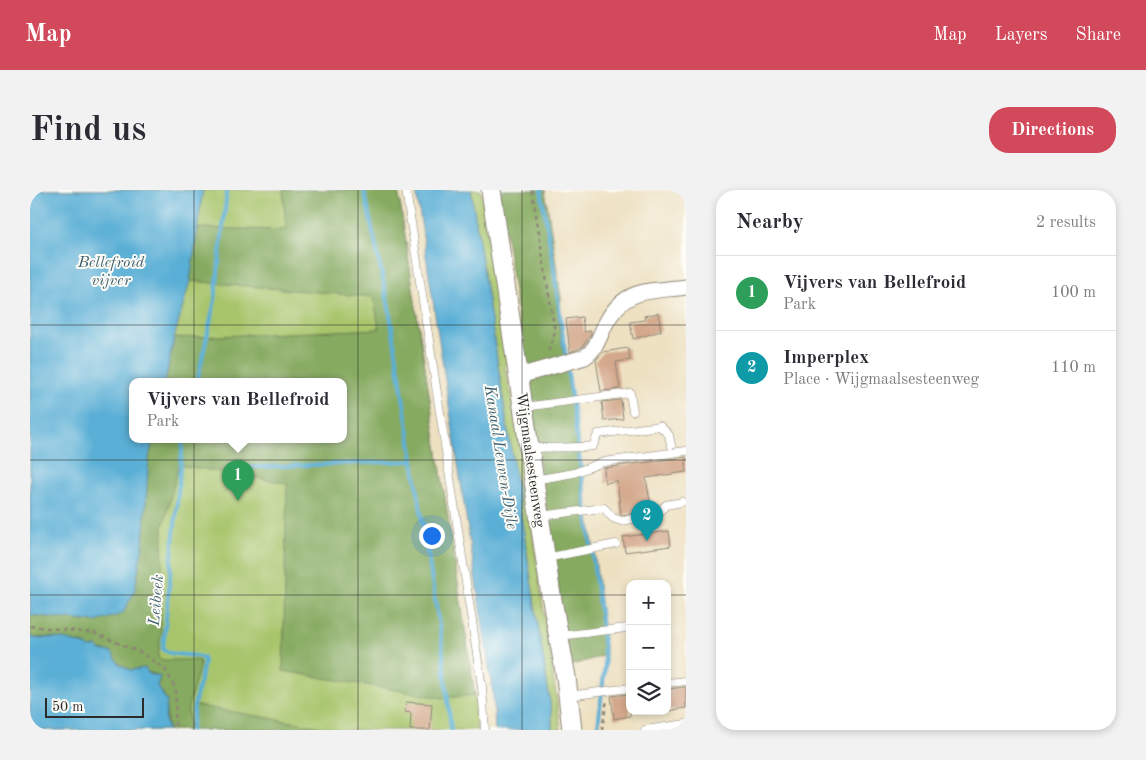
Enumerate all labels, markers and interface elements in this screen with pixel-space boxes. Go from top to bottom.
text: Map [25,23,72,47]
text: Map [933,26,967,44]
text: Layers [995,26,1047,44]
text: Share [1075,26,1121,44]
button: Directions [989,107,1116,153]
text: Find us [30,113,146,148]
text: Nearby [736,212,804,233]
text: 2 results [1036,215,1096,231]
water label: Bellefroid vijver [77,255,145,289]
text: Vijvers van Bellefroid [783,274,966,293]
text: 1 [747,285,757,301]
text: 100 m [1051,285,1096,301]
text: Park [783,297,816,313]
text: Imperplex [783,349,869,368]
text: 2 [747,360,757,376]
text: 110 m [1051,360,1096,376]
text: Place · Wijgmaalsesteenweg [783,372,979,388]
popup [129,378,347,443]
water label: Kanaal Leuven-Dijle [481,383,519,531]
text: Vijvers van Bellefroid [146,391,330,410]
street label: Wijgmaalsesteenweg [513,392,546,529]
text: Park [146,414,179,430]
pin: 1 [222,460,254,501]
pin: 2 [631,500,663,541]
your location [419,523,445,549]
water label: Leibeek [147,574,167,627]
map controls [626,580,671,715]
button: + [626,580,671,625]
button: − [626,625,671,670]
button: layers [626,670,671,715]
scale bar [45,695,144,718]
text: 50 m [52,700,83,714]

